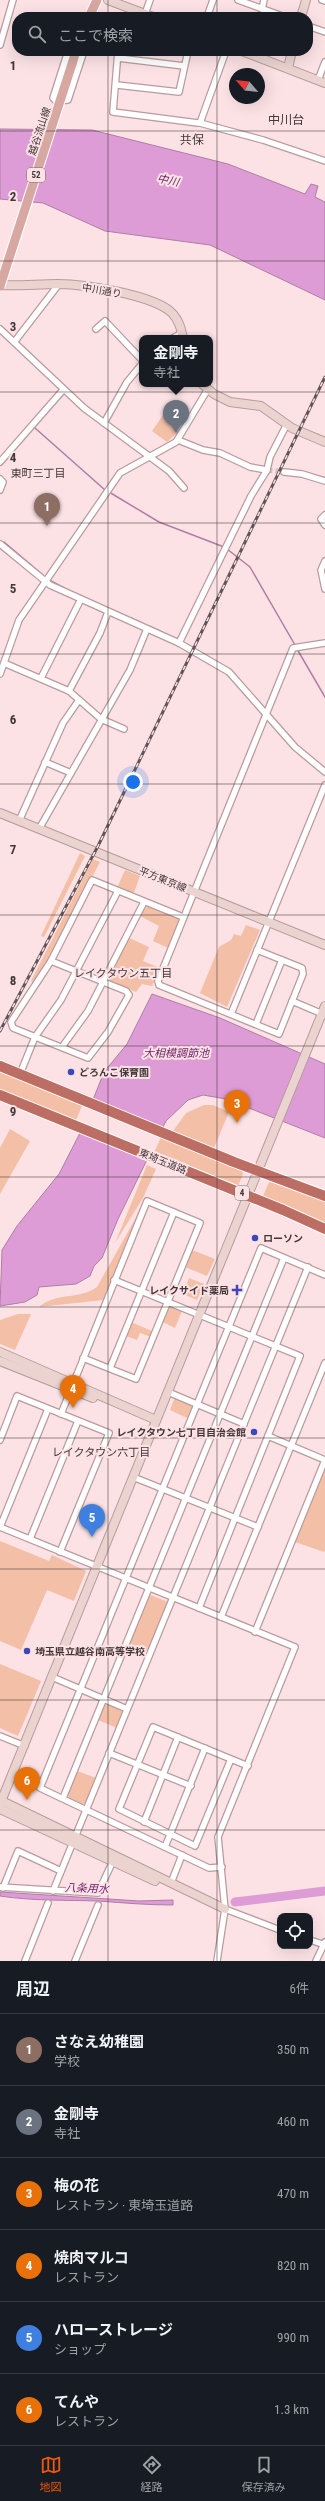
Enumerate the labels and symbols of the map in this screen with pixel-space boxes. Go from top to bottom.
text: 1 [10,58,16,73]
north arrow [229,68,265,104]
street label: 越谷流山線 [27,106,52,157]
district label: 中川台 [268,113,304,127]
district label: 共保 [180,133,204,147]
road number: 52 [27,168,45,182]
water label: 中川 [156,172,181,189]
text: 2 [10,189,17,204]
street label: 中川通り [81,282,123,299]
text: 3 [10,319,16,334]
pin: 2 [163,400,189,433]
text: 4 [10,450,17,465]
district label: 東町三丁目 [11,467,66,480]
pin: 1 [34,493,60,526]
text: 5 [10,581,17,596]
text: 6 [10,712,17,727]
your location [123,772,143,792]
text: 7 [10,842,17,857]
street label: 平方東京線 [138,865,188,894]
district label: レイクタウン五丁目 [74,967,172,980]
text: 8 [10,973,16,988]
water label: 大相模調節池 [143,1047,210,1060]
marker: どろんこ保育園 [66,1067,76,1077]
place label: どろんこ保育園 [79,1067,149,1078]
pin: 3 [224,1090,250,1123]
text: 9 [10,1104,16,1119]
street label: 東埼玉道路 [138,1147,188,1176]
road number: 4 [235,1186,249,1200]
marker: ローソン [250,1233,260,1243]
place label: ローソン [263,1233,303,1244]
place label: レイクサイド薬局 [149,1285,229,1296]
marker: レイクサイド薬局 [232,1285,242,1295]
pin: 4 [60,1375,86,1408]
place label: レイクタウン七丁目自治会館 [117,1427,246,1438]
marker: レイクタウン七丁目自治会館 [249,1427,259,1437]
district label: レイクタウン六丁目 [52,1446,150,1459]
pin: 5 [79,1504,105,1537]
marker: 埼玉県立越谷南高等学校 [22,1646,32,1656]
place label: 埼玉県立越谷南高等学校 [35,1646,145,1657]
pin: 6 [14,1767,40,1800]
water label: 八条用水 [65,1881,110,1896]

